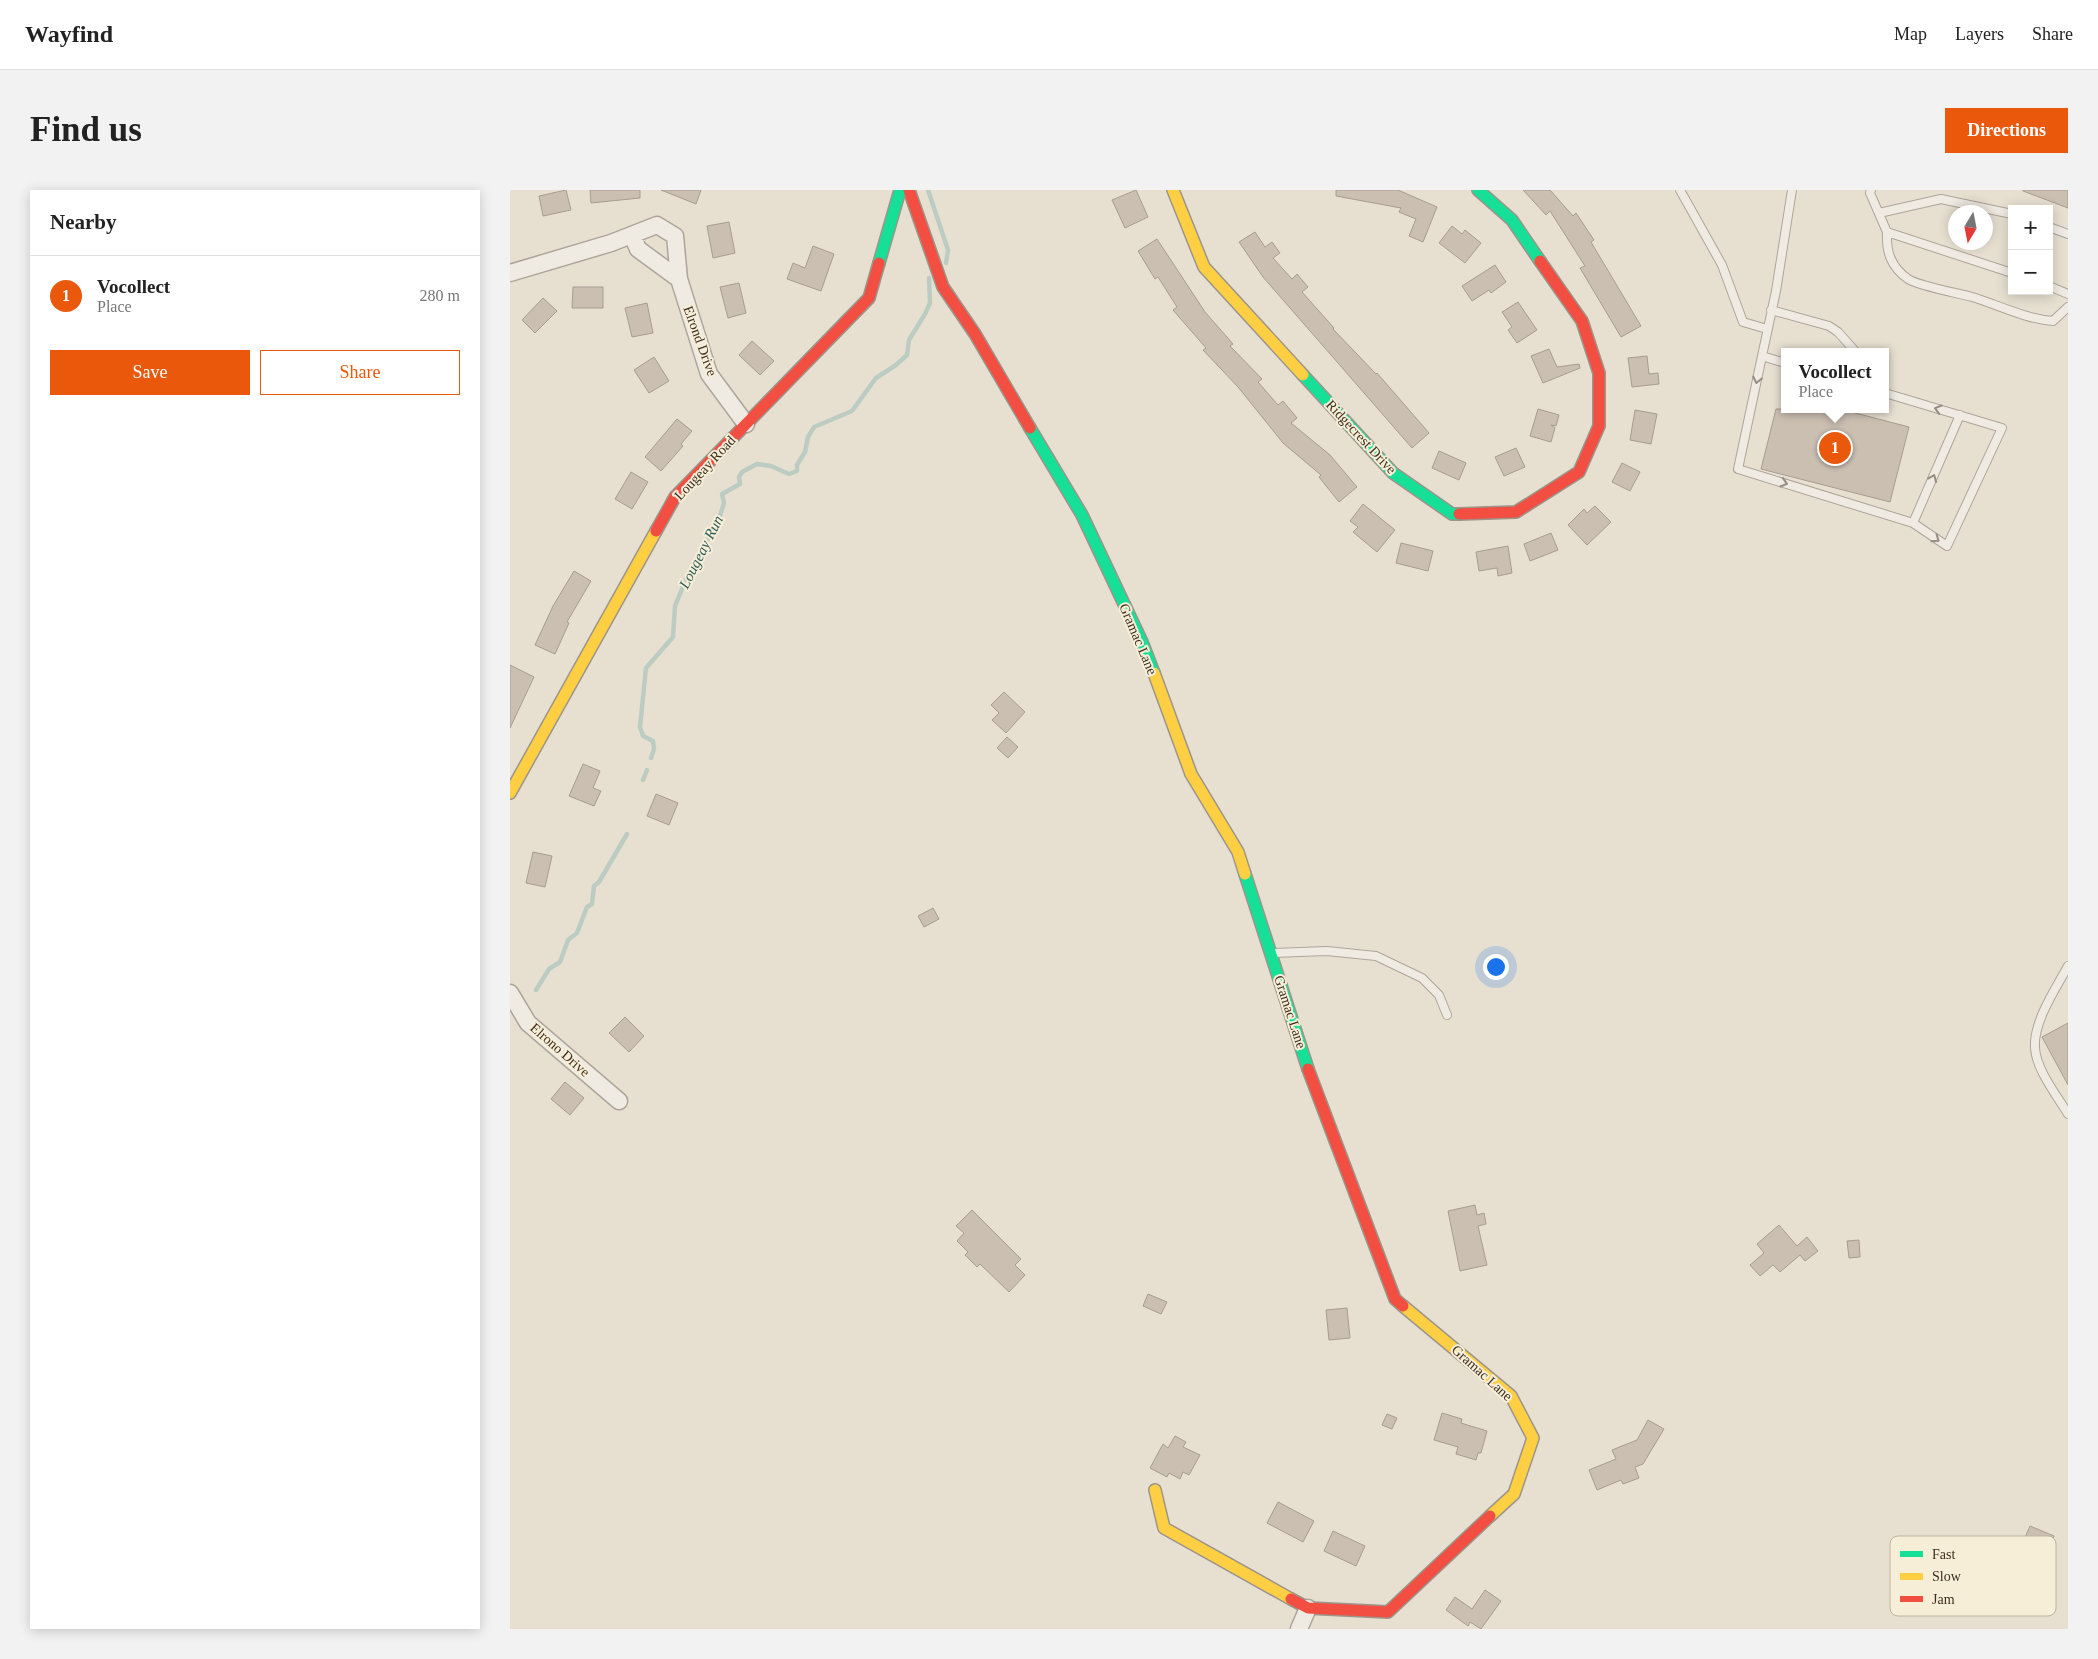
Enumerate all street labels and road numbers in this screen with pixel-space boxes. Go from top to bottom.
street label: Elrond Drive [680,304,720,378]
street label: Ridgecrest Drive [1323,397,1399,477]
street label: Lougeay Road [672,433,738,503]
street label: Gramac Lane [1116,601,1160,677]
street label: Gramac Lane [1271,974,1309,1050]
street label: Elrono Drive [527,1020,593,1080]
street label: Gramac Lane [1449,1342,1515,1404]

